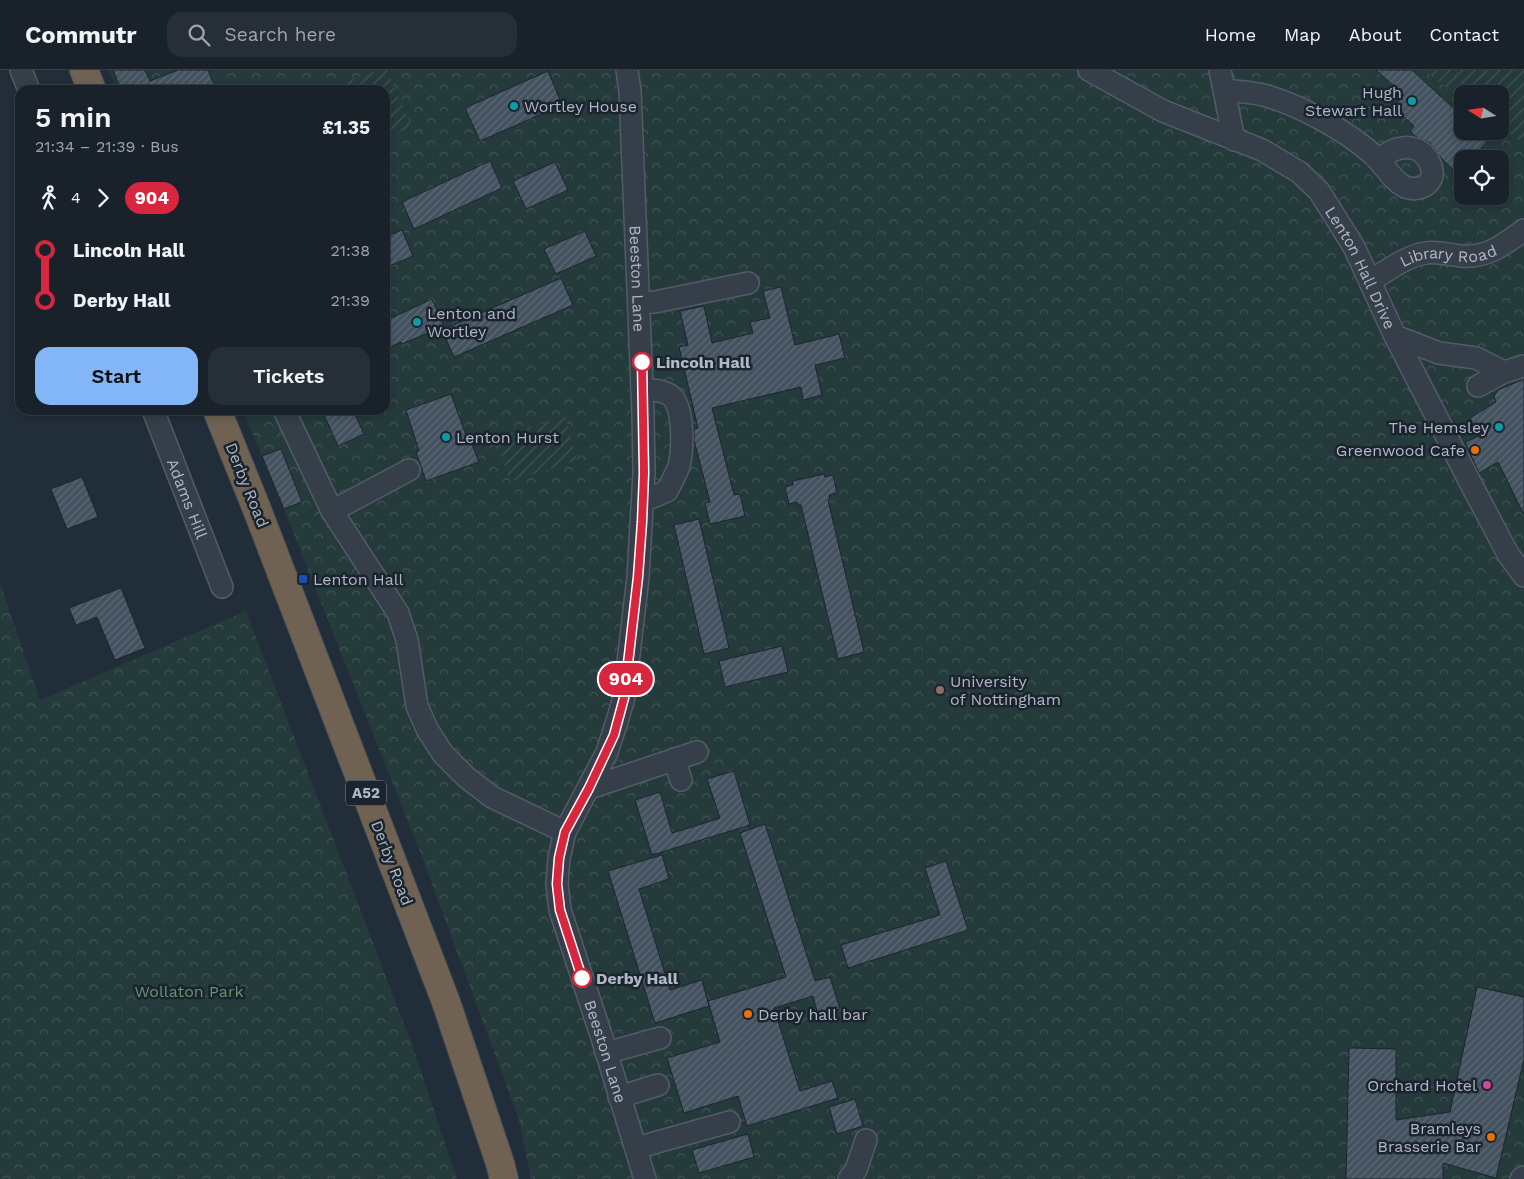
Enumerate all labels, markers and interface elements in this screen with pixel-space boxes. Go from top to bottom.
search box [167,12,517,57]
text: Commutr [25,21,137,49]
icon: search [185,21,213,49]
text: Search here [225,23,336,46]
text: Home [1205,24,1256,45]
text: Map [1284,24,1321,45]
text: About [1349,24,1401,45]
text: Contact [1429,24,1499,45]
place label: Hugh Stewart Hall [1305,83,1402,120]
north arrow [1454,85,1509,140]
map controls [1454,85,1509,205]
marker: Hugh Stewart Hall [1406,95,1418,107]
place label: Wortley House [524,97,637,116]
marker: Wortley House [508,100,520,112]
text: 5 min [35,101,112,134]
text: £1.35 [322,116,370,139]
text: 21:34 – 21:39 · Bus [35,137,179,156]
button: locate [1454,150,1509,205]
icon: walk [35,184,63,212]
icon: forward [89,184,117,212]
text: 904 [135,187,169,208]
text: 4 [71,188,81,207]
street label: Lenton Hall Drive [1321,203,1400,332]
street label: Beeston Lane [626,225,649,332]
text: Lincoln Hall [73,239,185,262]
street label: Library Road [1396,240,1500,271]
text: 21:38 [331,241,370,260]
text: Derby Hall [73,289,170,312]
text: 21:39 [330,291,370,310]
place label: Lenton and Wortley [427,304,516,341]
marker: Lenton and Wortley [411,316,423,328]
button: Start [35,347,198,405]
button: Tickets [208,347,370,405]
marker: Lincoln Hall [632,352,652,372]
place label: Lincoln Hall [656,353,751,372]
place label: The Hemsley [1389,418,1490,437]
marker: The Hemsley [1493,421,1505,433]
place label: Lenton Hurst [456,428,559,447]
marker: Lenton Hurst [440,431,452,443]
street label: Derby Road [221,440,273,530]
place label: Greenwood Cafe [1336,441,1465,460]
marker: Greenwood Cafe [1469,444,1481,456]
street label: Adams Hill [163,456,212,541]
place label: Lenton Hall [313,570,404,589]
marker: Lenton Hall [297,573,309,585]
line badge: 904 [597,663,655,695]
text: 904 [609,668,643,689]
place label: University of Nottingham [950,672,1061,709]
marker: University of Nottingham [934,684,946,696]
road number: A52 [346,780,386,806]
street label: Derby Road [367,818,417,908]
marker: Derby Hall [572,968,592,988]
place label: Derby Hall [596,969,679,988]
park label: Wollaton Park [134,982,244,1001]
street label: Beeston Lane [581,998,631,1105]
place label: Derby hall bar [758,1005,868,1024]
marker: Derby hall bar [742,1008,754,1020]
place label: Orchard Hotel [1367,1076,1477,1095]
marker: Orchard Hotel [1481,1079,1493,1091]
place label: Bramleys Brasserie Bar [1378,1119,1481,1156]
marker: Bramleys Brasserie Bar [1485,1131,1497,1143]

